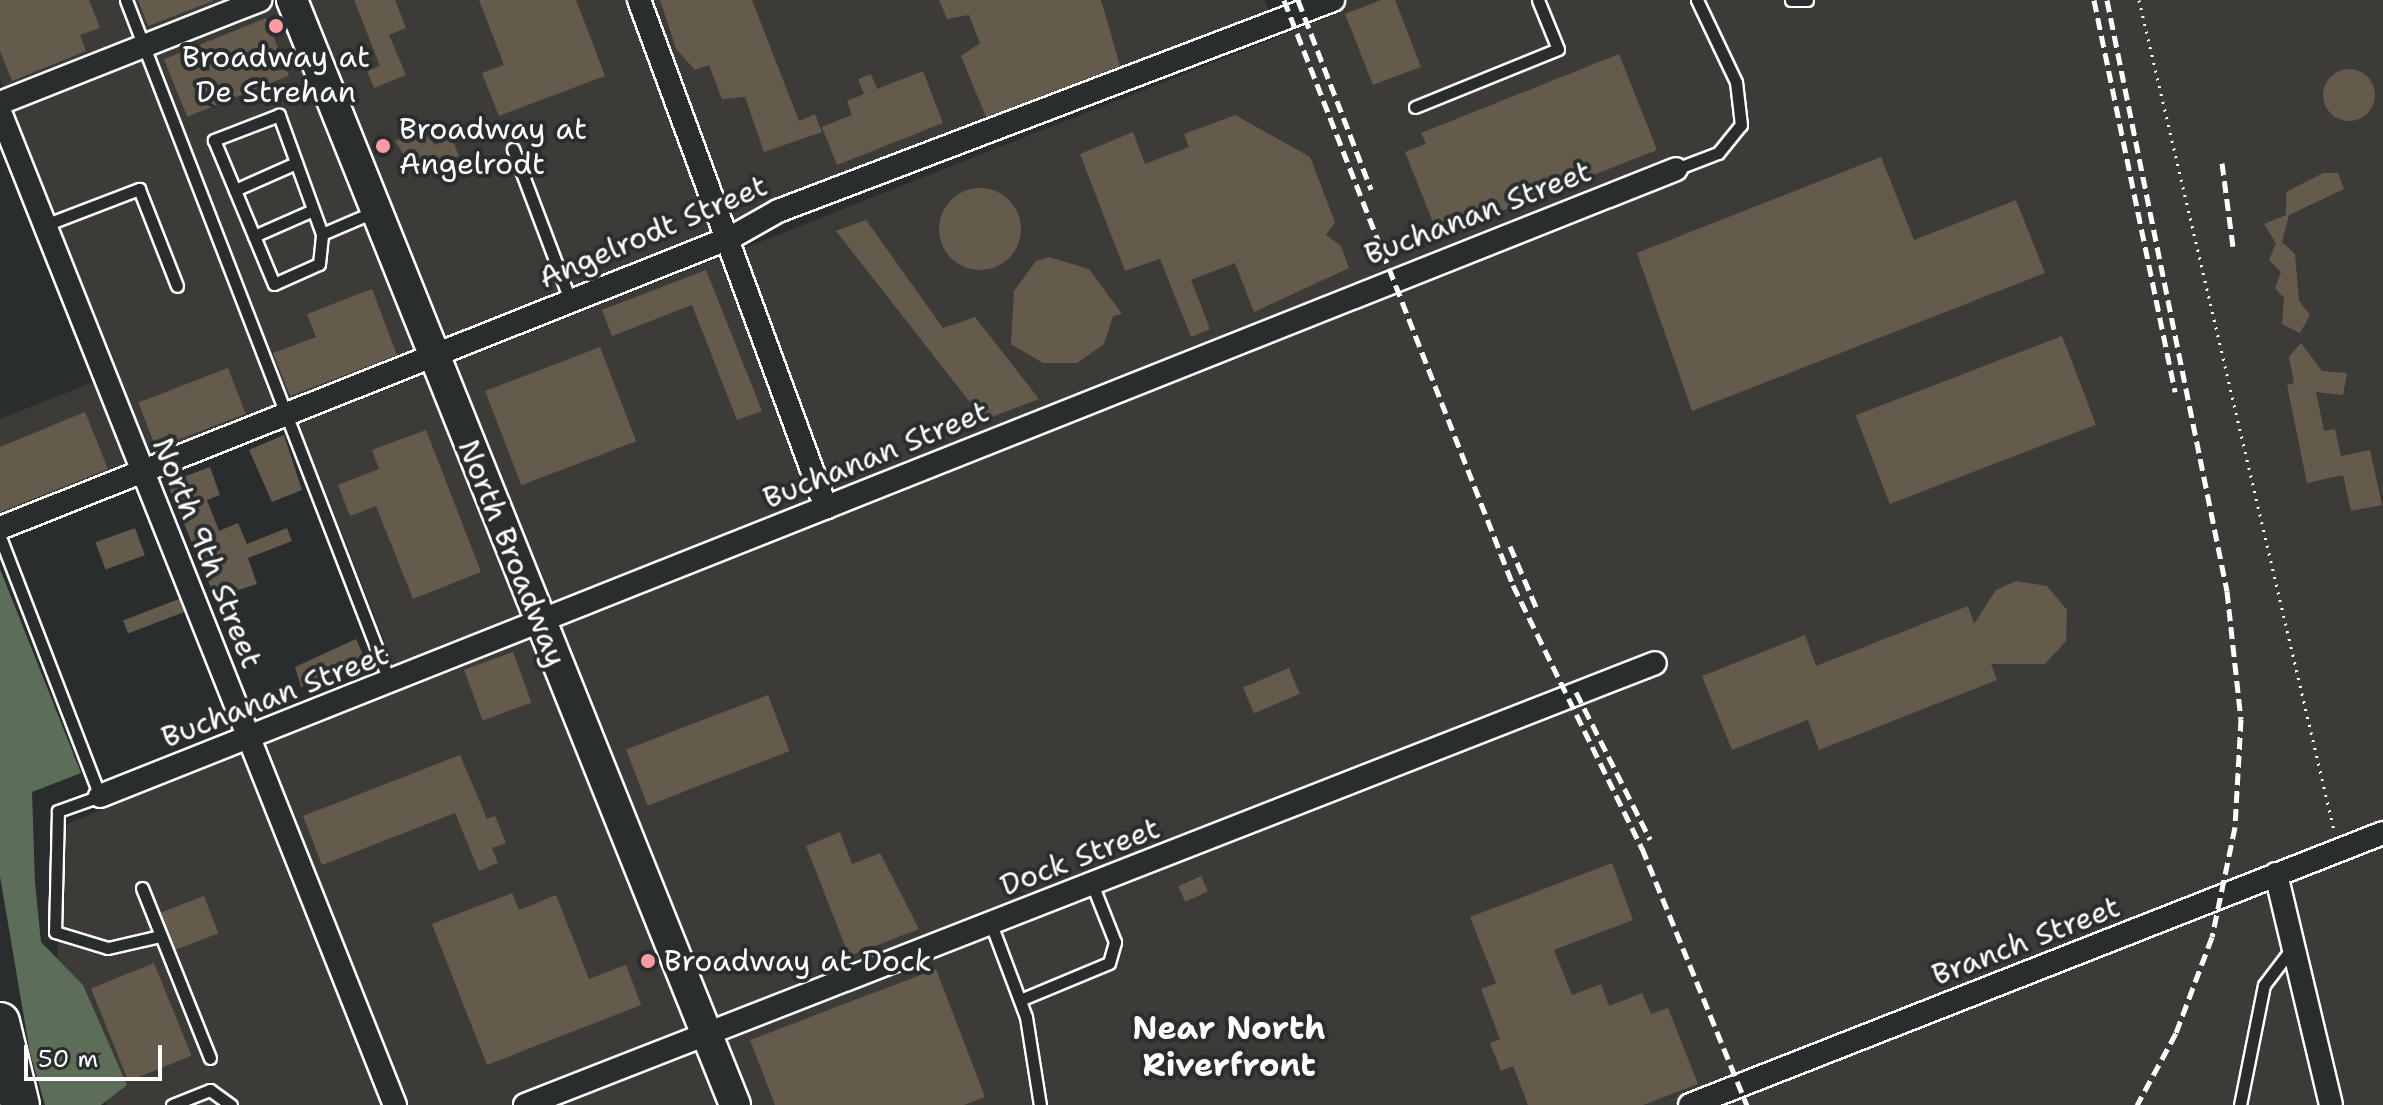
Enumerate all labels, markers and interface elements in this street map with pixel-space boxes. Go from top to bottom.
marker: Broadway at De Strehan [267,17,285,35]
place label: Broadway at De Strehan [182,39,370,110]
place label: Broadway at Angelrodt [399,111,587,182]
marker: Broadway at Angelrodt [374,137,392,155]
street label: Buchanan Street [1360,153,1596,273]
street label: Angelrodt Street [533,168,773,296]
street label: Buchanan Street [758,393,994,517]
street label: North 9th Street [144,432,270,674]
street label: North Broadway [450,434,574,672]
street label: Buchanan Street [157,636,393,756]
street label: Dock Street [995,810,1165,904]
street label: Branch Street [1927,889,2125,993]
place label: Broadway at Dock [664,943,932,979]
marker: Broadway at Dock [639,952,657,970]
district label: Near North Riverfront [1132,1010,1326,1085]
scale bar [28,1029,166,1079]
text: 50 m [38,1043,98,1075]

